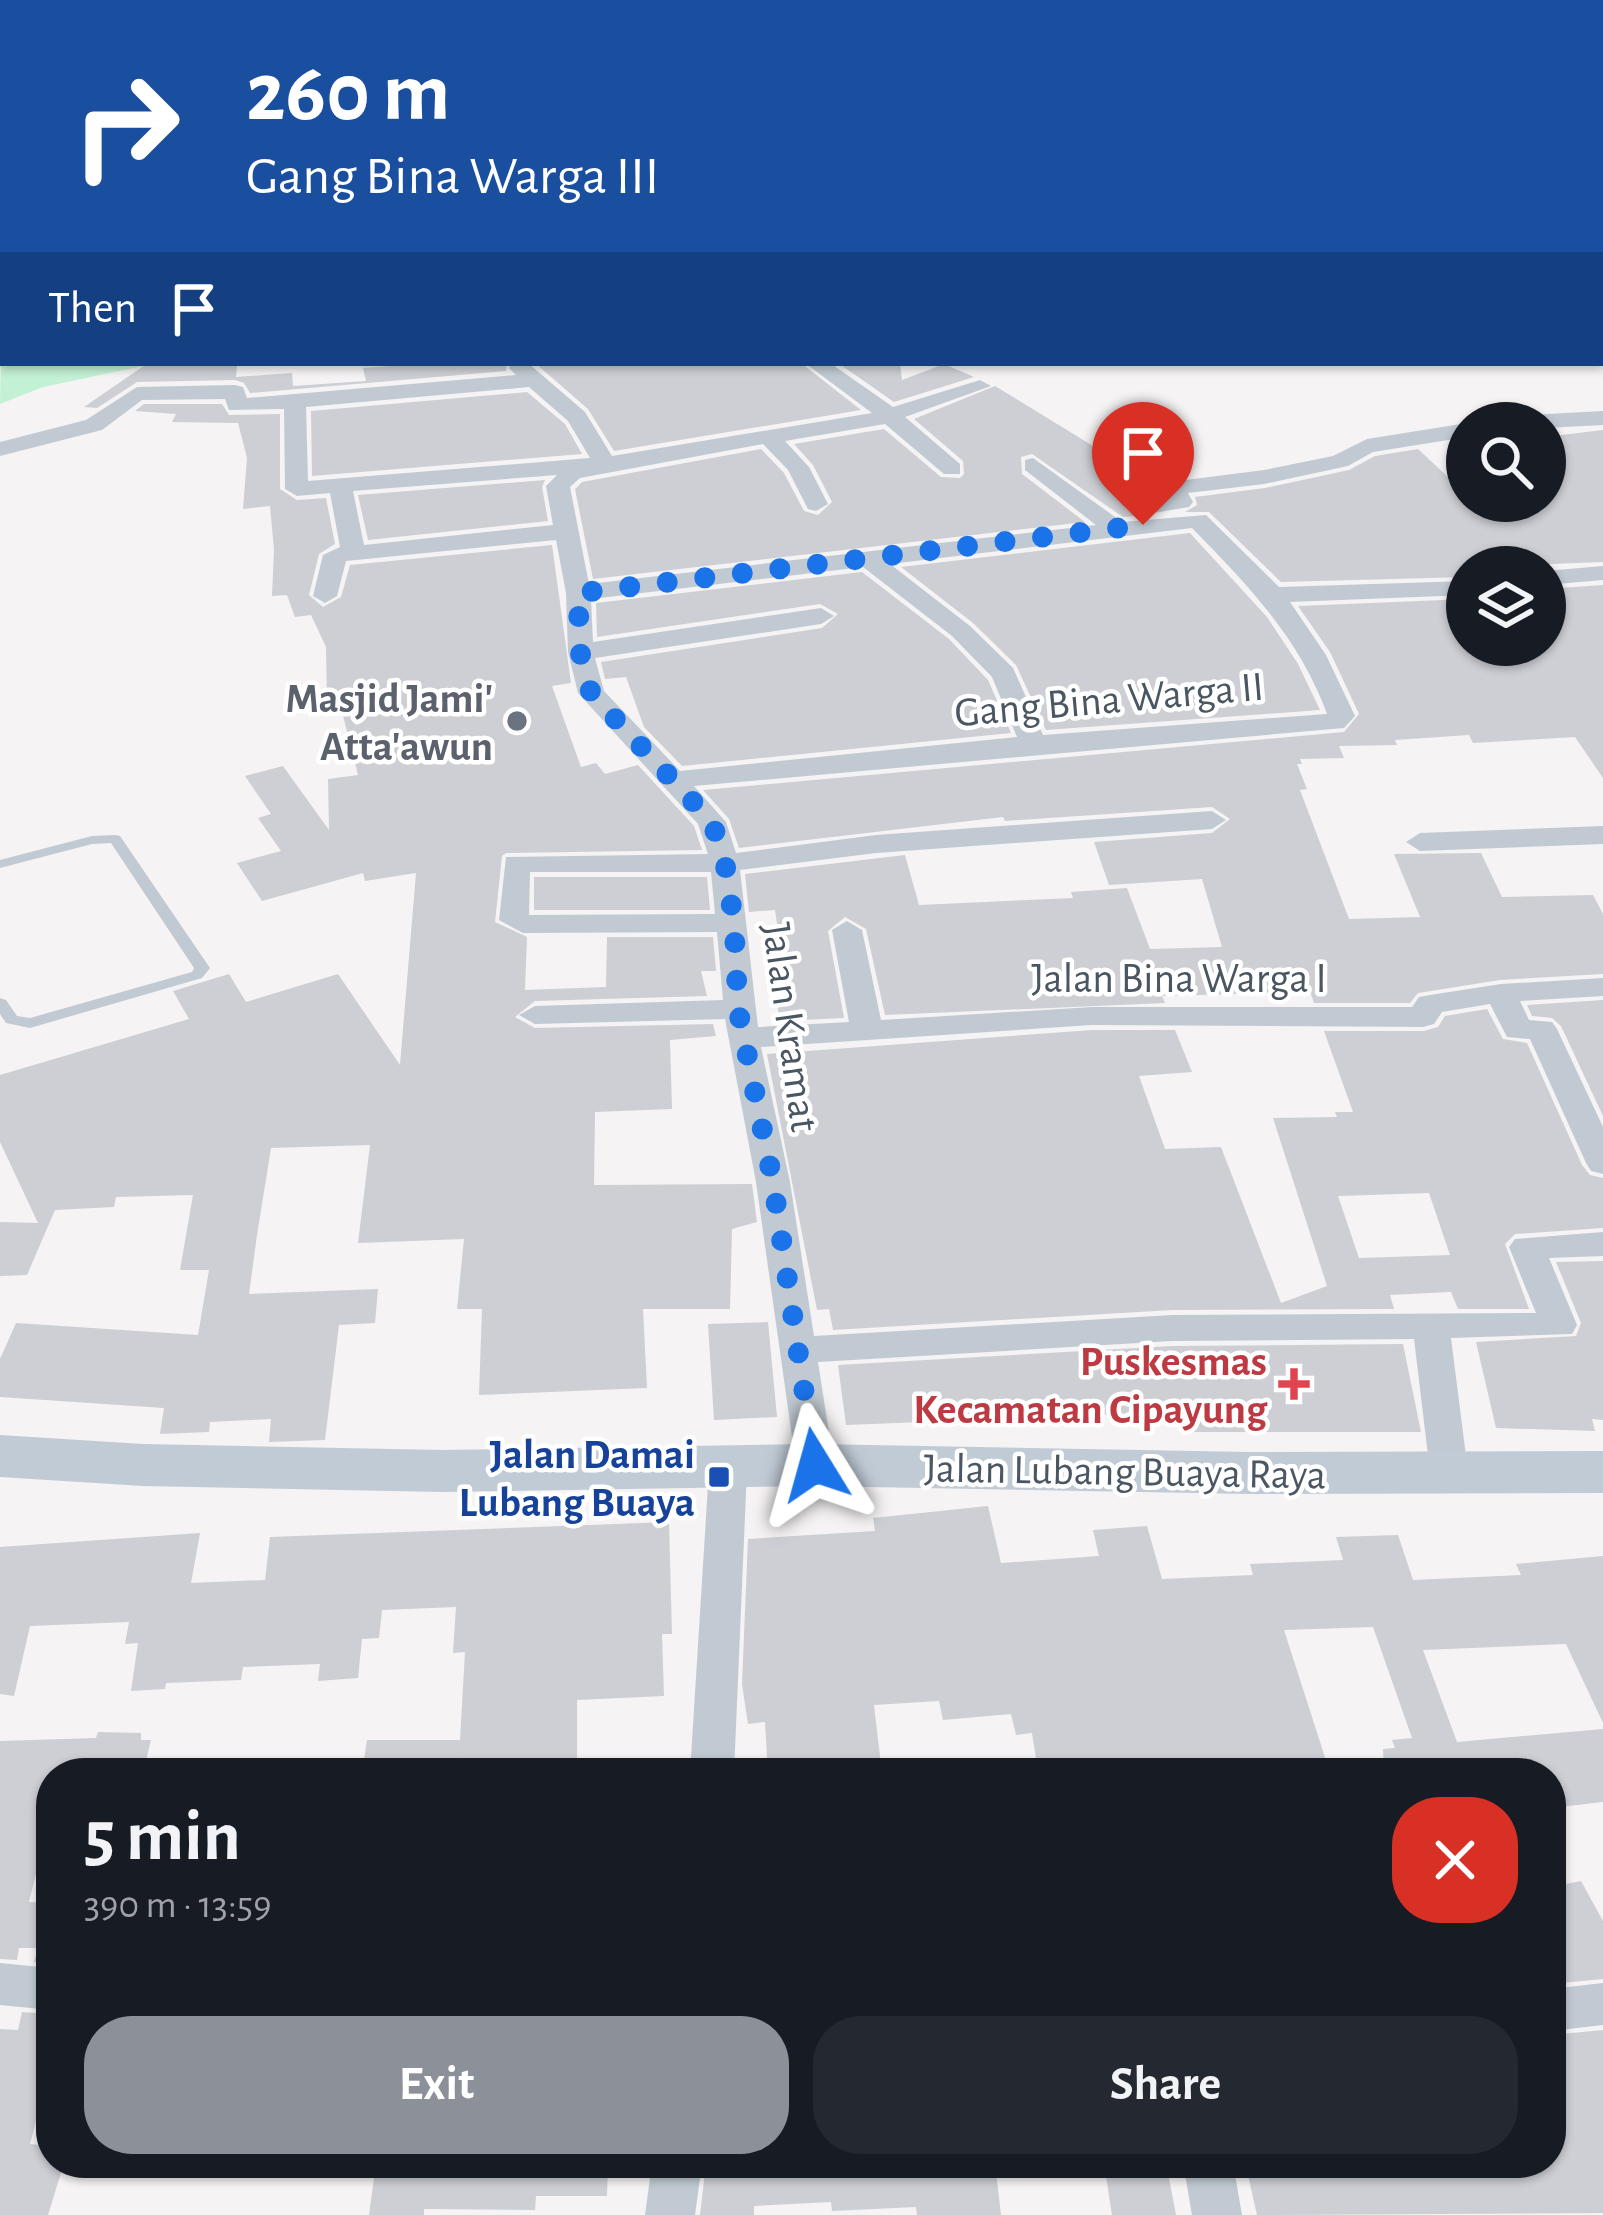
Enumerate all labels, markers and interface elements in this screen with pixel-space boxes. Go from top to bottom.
icon: right [48,48,204,204]
text: 260 m [246,52,450,136]
text: Gang Bina Warga III [246,150,659,204]
icon: arrive [161,276,227,342]
text: Then [48,286,137,331]
pin [1092,402,1194,525]
map controls [1446,402,1566,666]
button: search [1446,402,1566,522]
icon: arrive [1110,420,1176,486]
button: layers [1446,546,1566,666]
street label: Gang Bina Warga II [953,666,1265,734]
place label: Masjid Jami' Atta'awun [285,678,493,768]
marker: Masjid Jami' Atta'awun [504,708,530,734]
street label: Jalan Kramat [755,920,825,1134]
street label: Jalan Bina Warga I [1031,958,1327,1000]
place label: Puskesmas Kecamatan Cipayung [913,1341,1268,1431]
marker: Puskesmas Kecamatan Cipayung [1278,1368,1310,1400]
position arrow [752,1402,878,1528]
place label: Jalan Damai Lubang Buaya [459,1434,695,1524]
street label: Jalan Lubang Buaya Raya [923,1447,1327,1497]
marker: Jalan Damai Lubang Buaya [706,1464,732,1490]
button: close [1392,1797,1518,1923]
text: 5 min [84,1801,241,1873]
text: 390 m · 13:59 [84,1886,271,1925]
button: Exit [84,2016,789,2154]
button: Share [813,2016,1518,2154]

